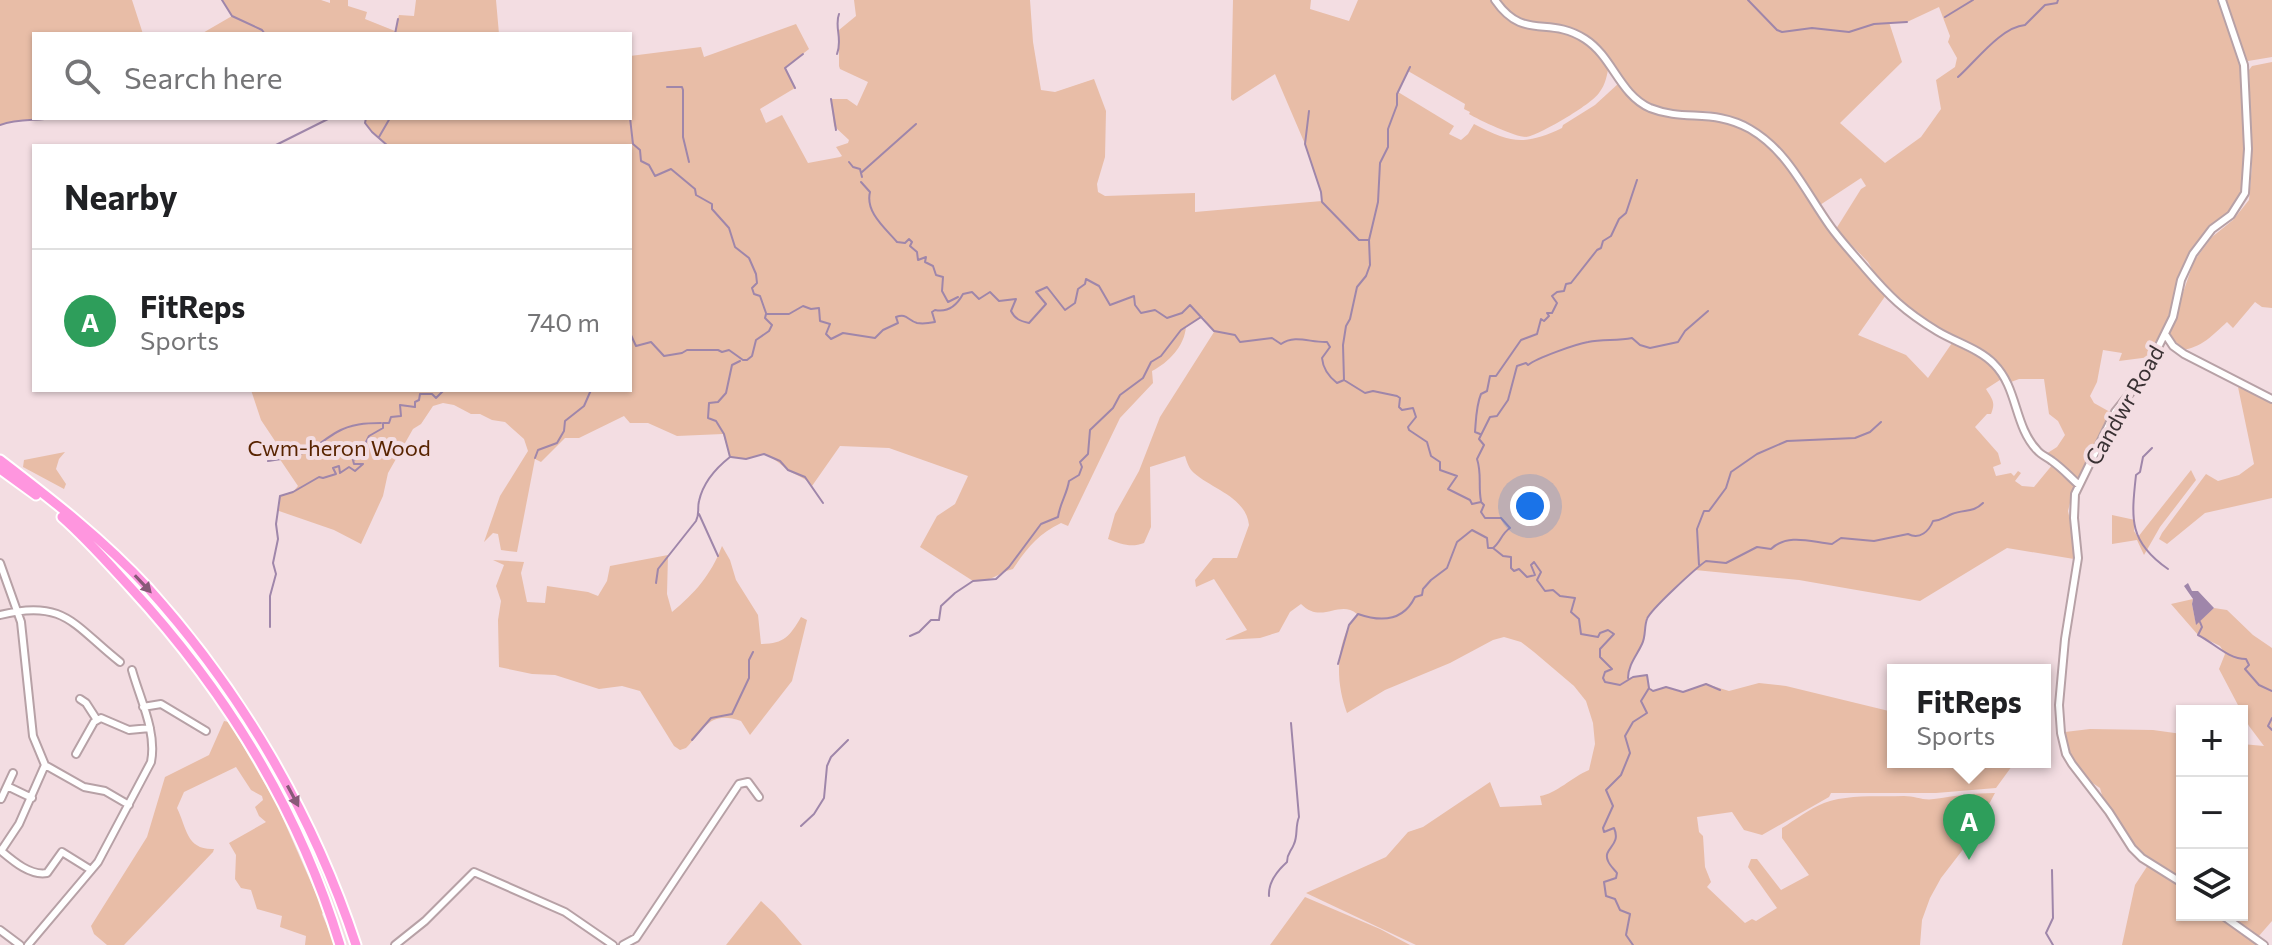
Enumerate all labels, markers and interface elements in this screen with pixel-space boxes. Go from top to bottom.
search box [32,32,632,120]
icon: search [60,54,104,98]
text: Search here [124,58,283,95]
text: Nearby [64,175,178,217]
text: FitReps [140,287,245,324]
text: A [81,306,99,337]
text: 740 m [528,306,600,337]
text: Sports [140,324,219,355]
street label: Candwr Road [2079,340,2169,470]
park label: Cwm-heron Wood [247,434,431,461]
your location [1510,486,1550,526]
one-way arrow [134,574,152,593]
popup [1887,664,2051,768]
text: FitReps [1916,682,2022,719]
map controls [2176,705,2248,921]
button: + [2176,705,2248,777]
text: Sports [1916,719,1995,750]
button: − [2176,777,2248,849]
one-way arrow [286,785,299,808]
pin: A [1943,794,1995,860]
button: layers [2176,849,2248,921]

